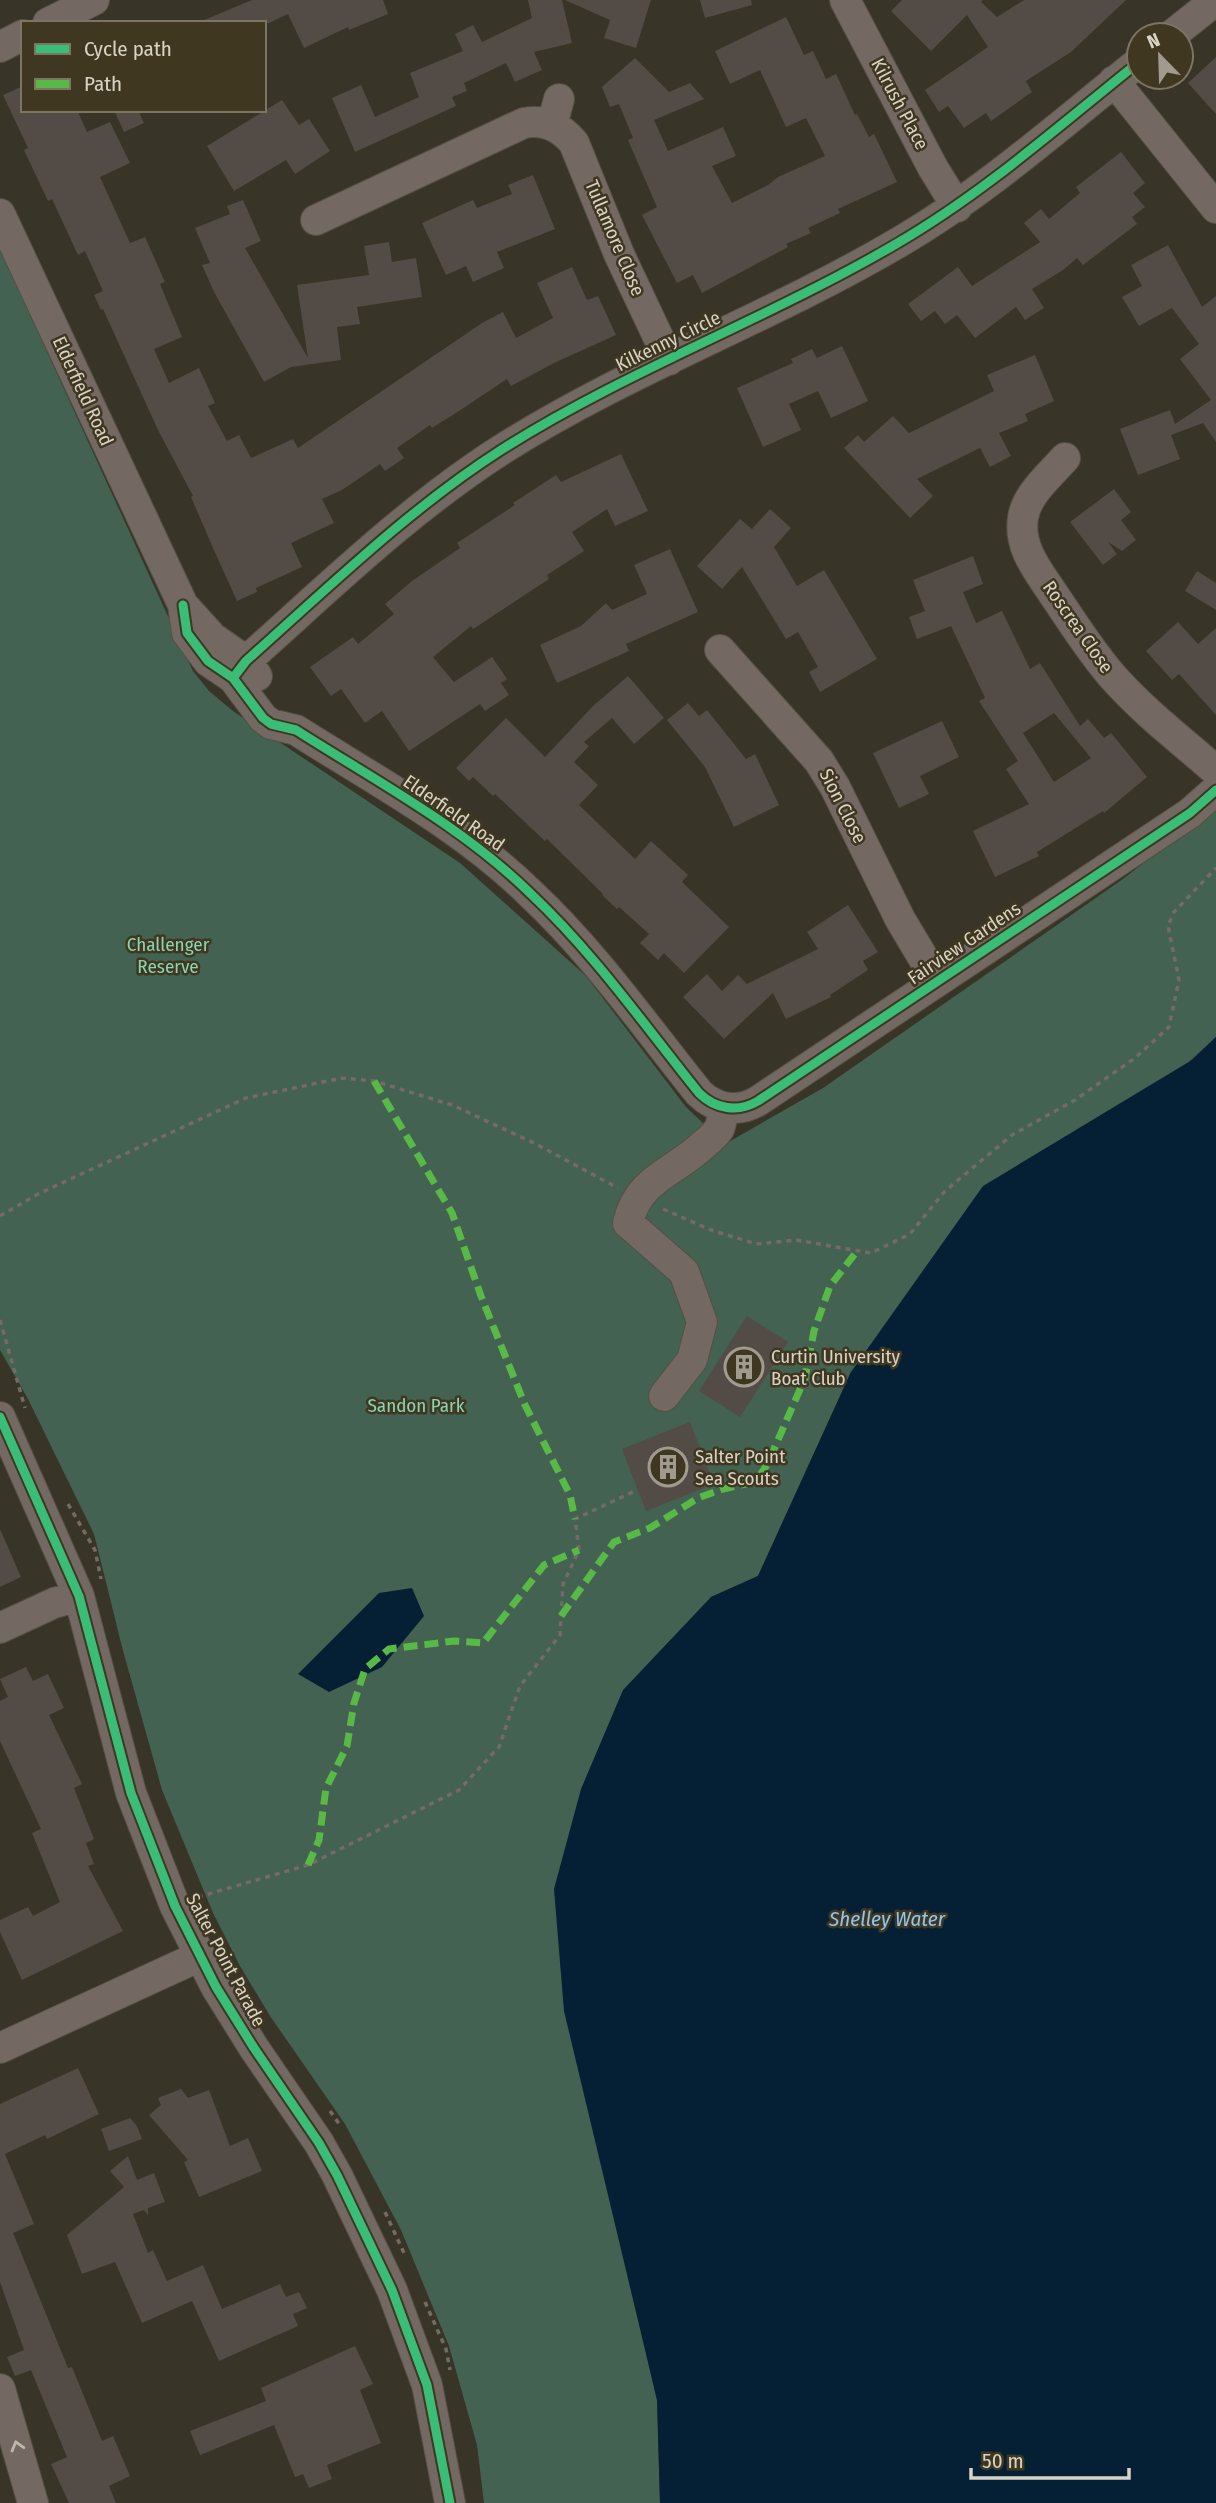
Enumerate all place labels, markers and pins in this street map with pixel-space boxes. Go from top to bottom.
place label: Curtin University Boat Club [771,1345,901,1390]
building icon: Curtin University Boat Club [723,1346,765,1388]
place label: Salter Point Sea Scouts [695,1445,786,1490]
building icon: Salter Point Sea Scouts [647,1446,689,1488]

